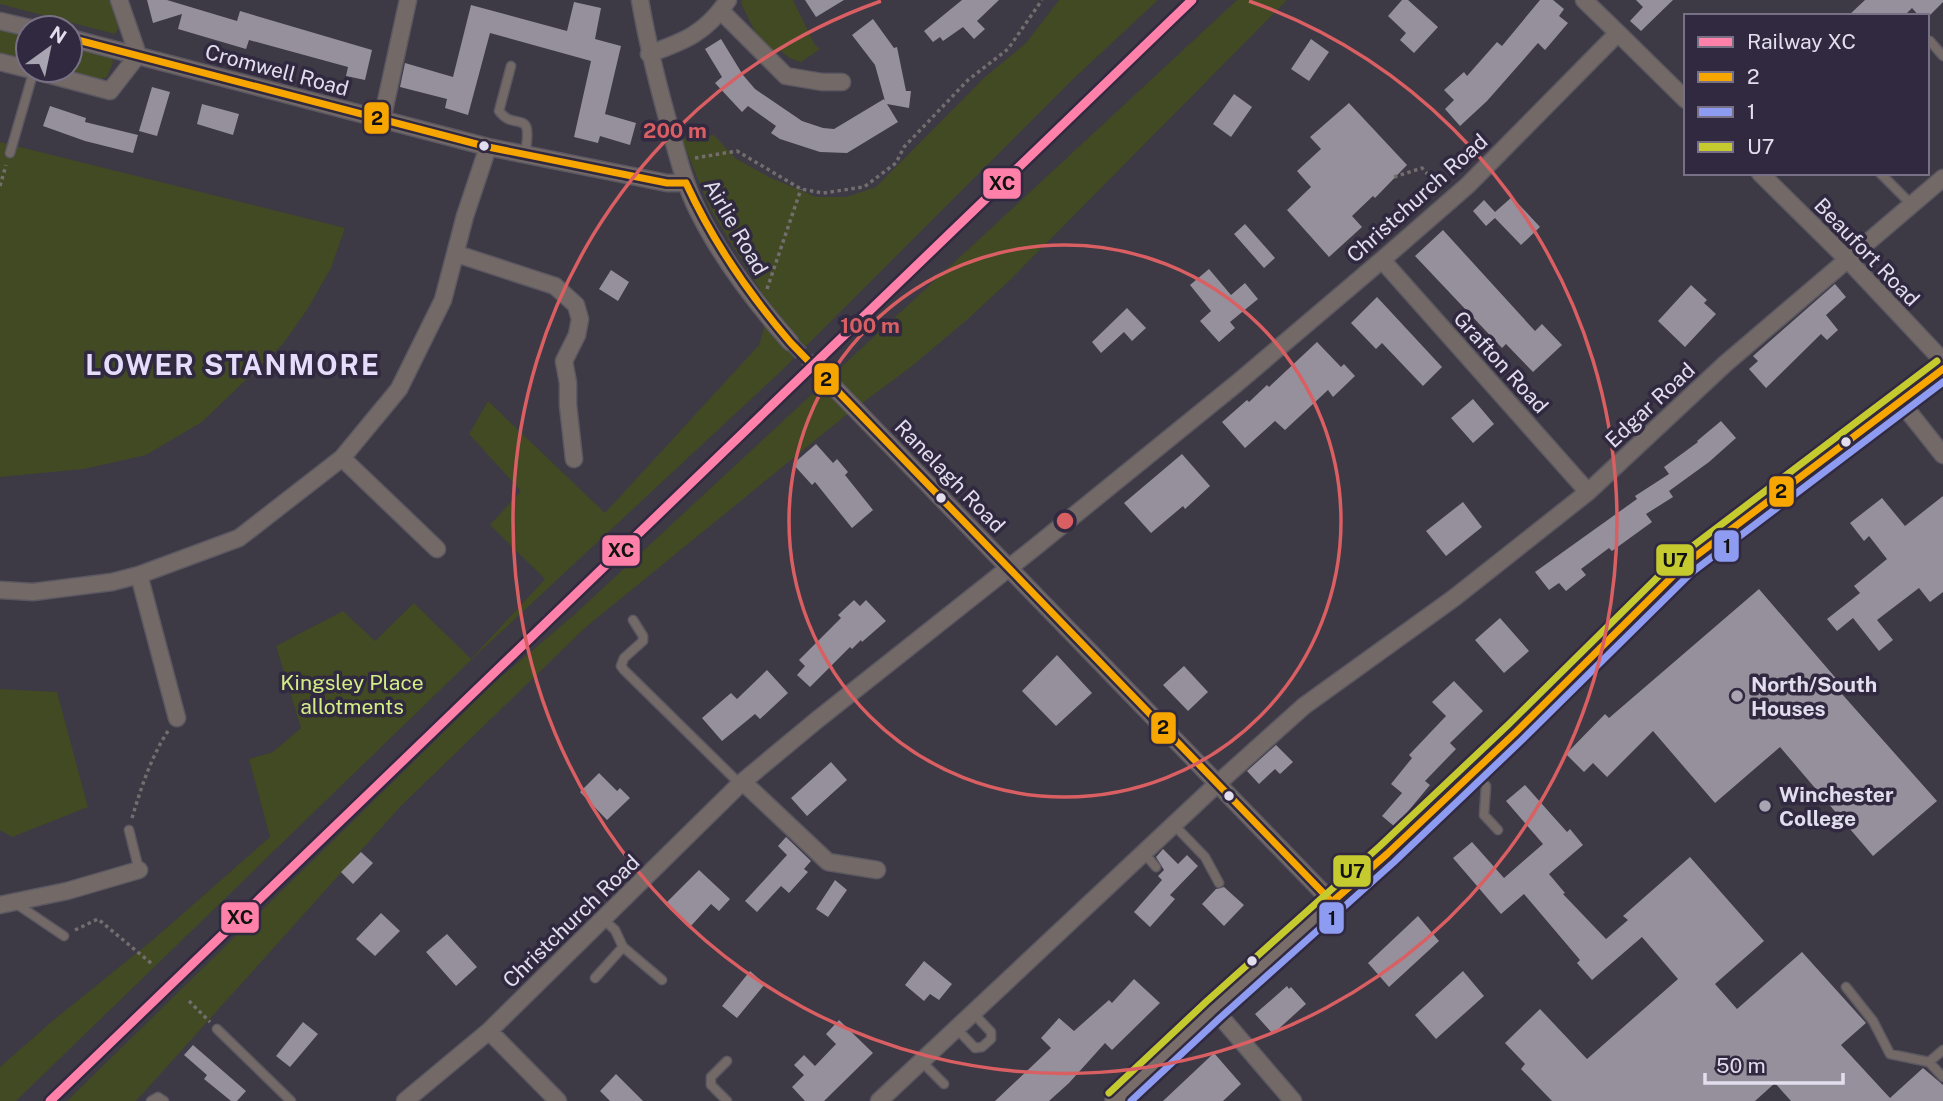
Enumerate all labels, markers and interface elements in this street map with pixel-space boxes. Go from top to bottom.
north arrow [14,14,84,84]
legend [1684,14,1929,175]
text: N [46,21,70,48]
text: Railway XC [1747,29,1856,54]
street label: Cromwell Road [203,39,351,101]
text: 2 [1747,64,1760,89]
text: 1 [1747,99,1756,124]
line badge: 2 [363,101,390,135]
text: 2 [371,107,383,129]
text: 200 m [643,118,707,143]
street label: Christchurch Road [1342,128,1492,268]
text: U7 [1747,134,1774,159]
unlabelled marker [477,139,491,153]
line badge: XC [982,167,1022,200]
text: XC [989,172,1015,194]
street label: Airlie Road [699,175,773,279]
street label: Beaufort Road [1809,193,1925,311]
street label: Grafton Road [1449,306,1553,418]
text: 100 m [840,313,900,338]
district label: LOWER STANMORE [85,348,381,381]
street label: Edgar Road [1600,357,1700,453]
line badge: 2 [813,362,840,396]
text: 2 [820,368,832,390]
street label: Ranelagh Road [890,414,1010,538]
unlabelled marker [1839,435,1853,449]
line badge: 2 [1768,475,1795,508]
text: 2 [1775,480,1787,502]
unlabelled marker [934,491,948,505]
centre of rings [1053,509,1077,533]
line badge: 1 [1713,529,1740,563]
line badge: XC [601,534,641,567]
text: 1 [1723,535,1731,557]
text: XC [608,539,634,561]
line badge: U7 [1655,543,1695,577]
text: U7 [1662,549,1688,571]
park label: Kingsley Place allotments [280,670,424,719]
place label: North/South Houses [1751,672,1877,721]
marker: North/South Houses [1729,688,1745,704]
line badge: 2 [1150,711,1177,745]
text: 2 [1157,716,1169,738]
place label: Winchester College [1779,782,1894,831]
unlabelled marker [1222,789,1236,803]
marker: Winchester College [1757,798,1773,814]
street label: Christchurch Road [497,849,645,993]
line badge: U7 [1332,854,1372,888]
text: U7 [1339,860,1365,882]
line badge: XC [220,901,260,934]
line badge: 1 [1318,901,1345,935]
text: XC [227,906,253,928]
text: 1 [1328,907,1336,929]
unlabelled marker [1245,954,1259,968]
scale bar [1705,1042,1843,1086]
text: 50 m [1716,1053,1766,1078]

